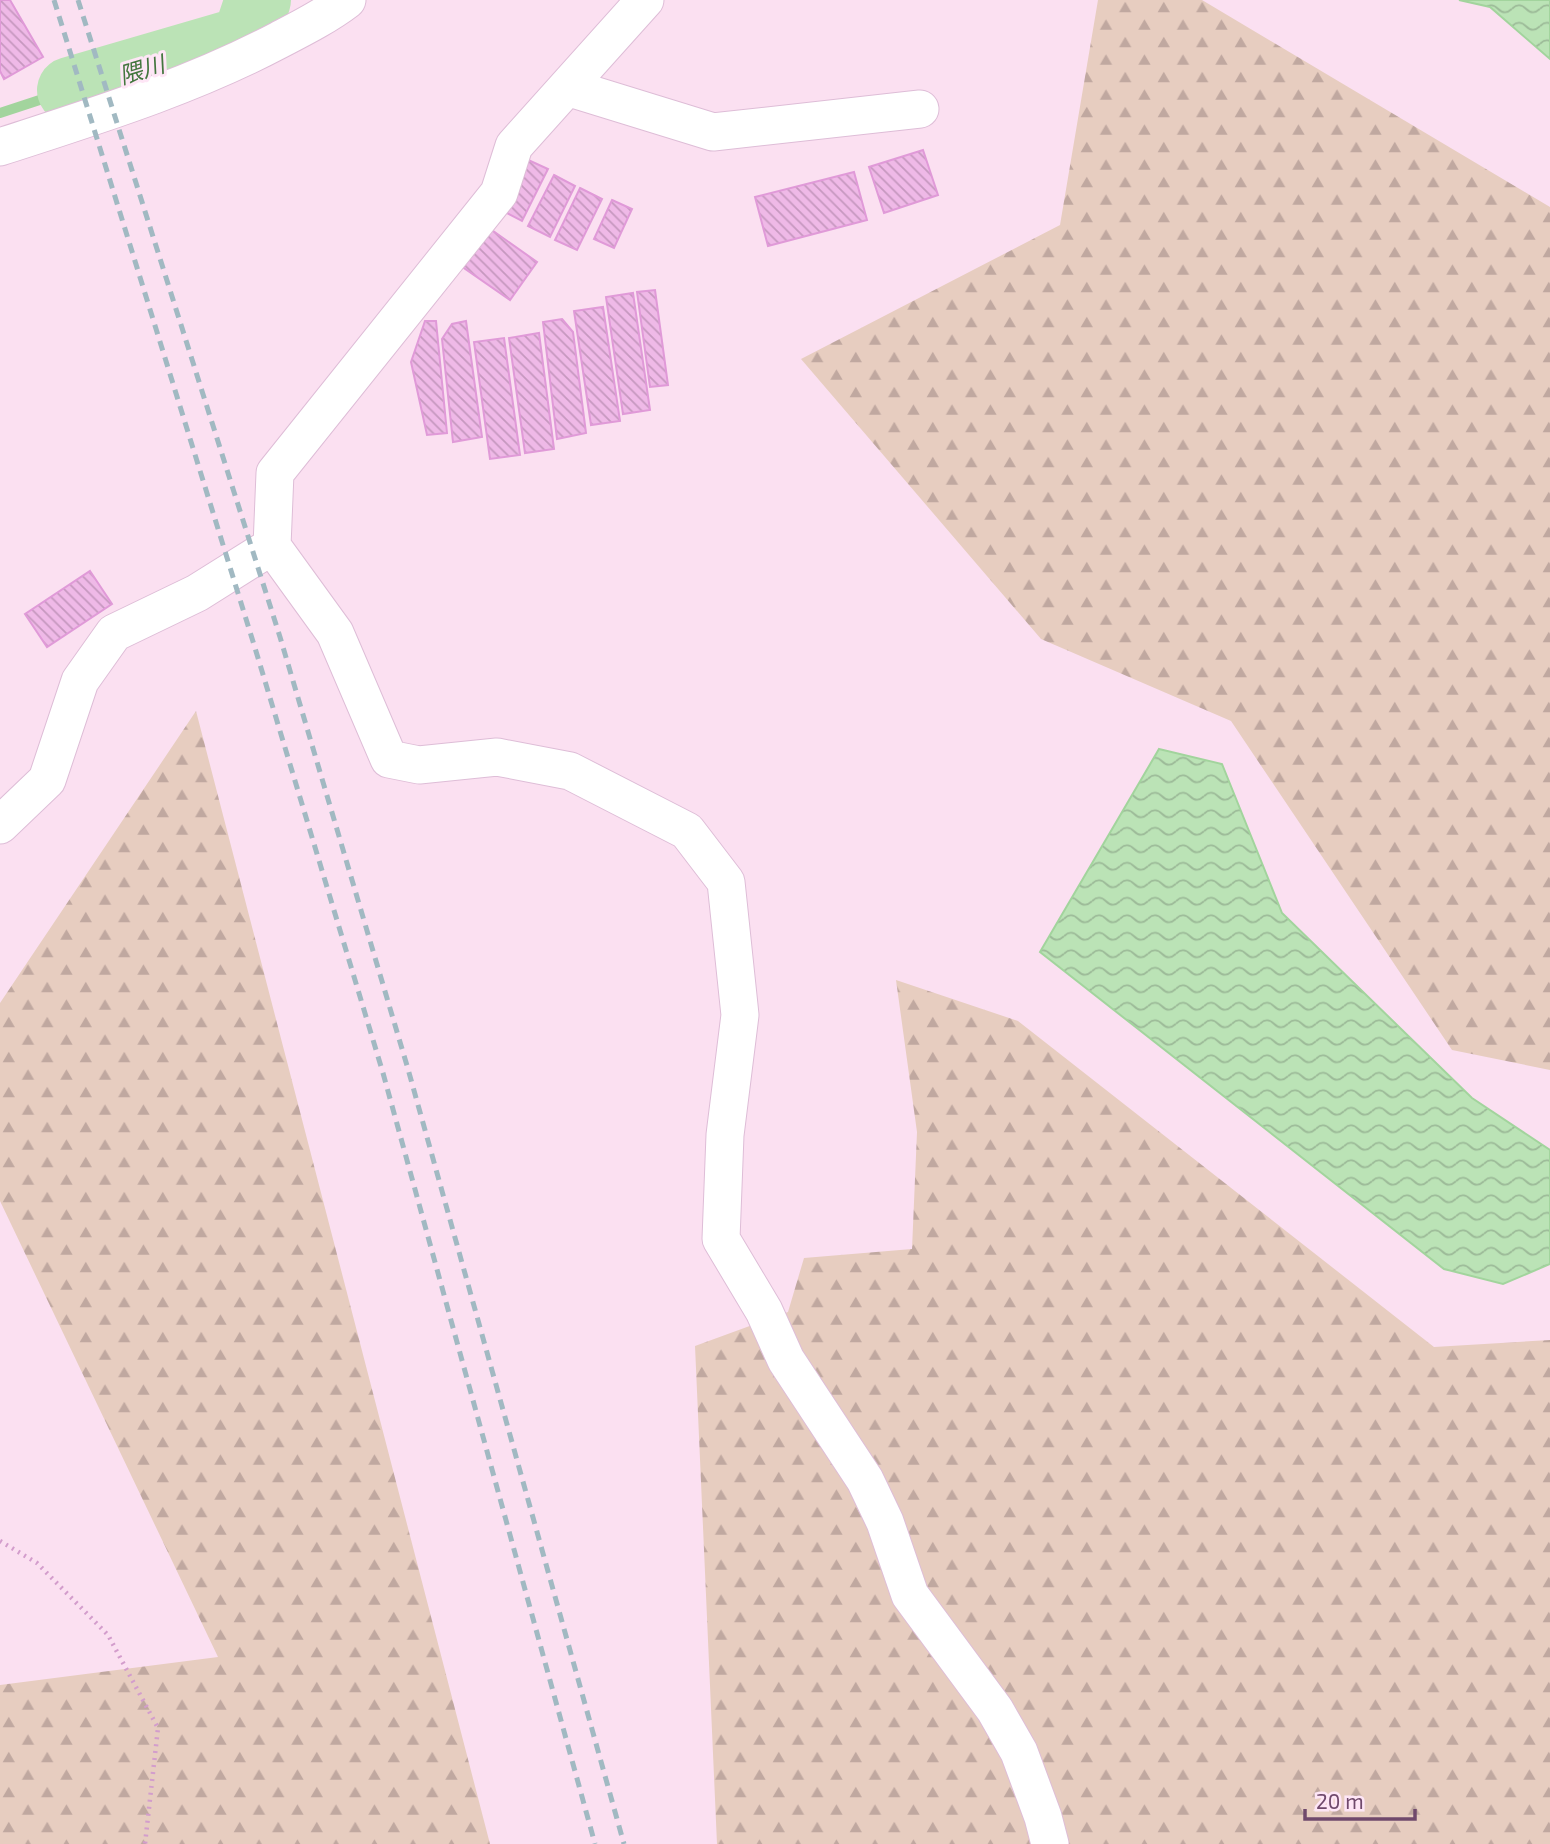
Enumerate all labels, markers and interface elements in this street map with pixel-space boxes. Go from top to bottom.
water label: 隈川 [116,48,171,89]
scale bar [1305,1778,1415,1822]
text: 20 m [1316,1788,1364,1813]

